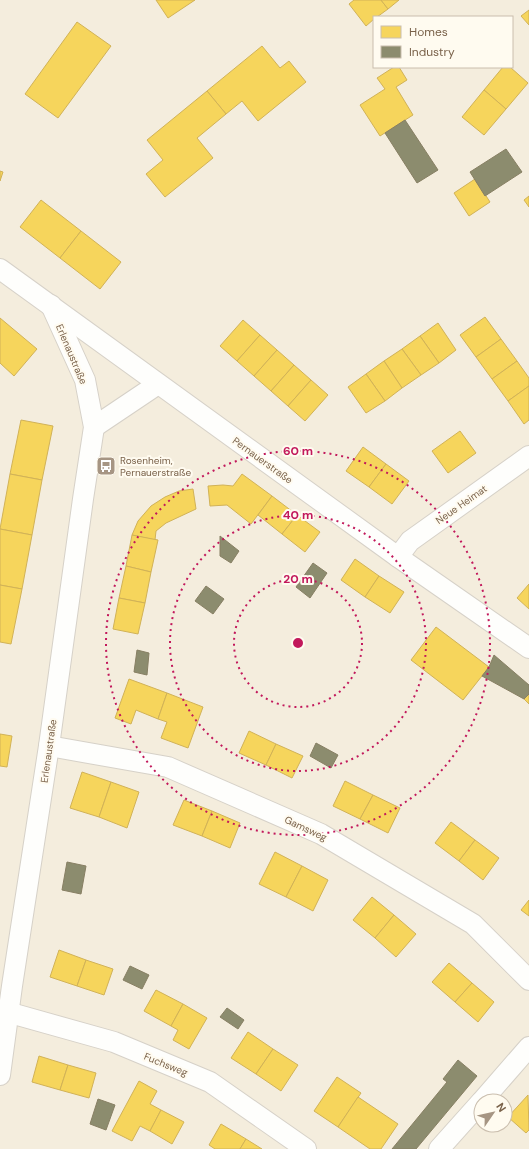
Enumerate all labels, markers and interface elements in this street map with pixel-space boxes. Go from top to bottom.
legend [373,16,513,68]
text: Homes [409,24,448,40]
text: Industry [409,44,455,60]
street label: Erlenaustraße [53,322,90,387]
street label: Pernauerstraße [230,434,296,487]
text: 60 m [283,443,313,459]
place label: Rosenheim, Pernauerstraße [120,454,192,479]
bus stop icon: Rosenheim, Pernauerstraße [95,455,117,477]
street label: Neue Heimat [433,482,490,527]
text: 40 m [283,507,313,523]
text: 20 m [283,571,313,587]
centre of rings [291,636,305,650]
street label: Erlenaustraße [38,718,59,784]
street label: Gamsweg [282,813,329,844]
street label: Fuchsweg [142,1050,190,1079]
north arrow [473,1093,513,1133]
text: N [493,1100,509,1115]

